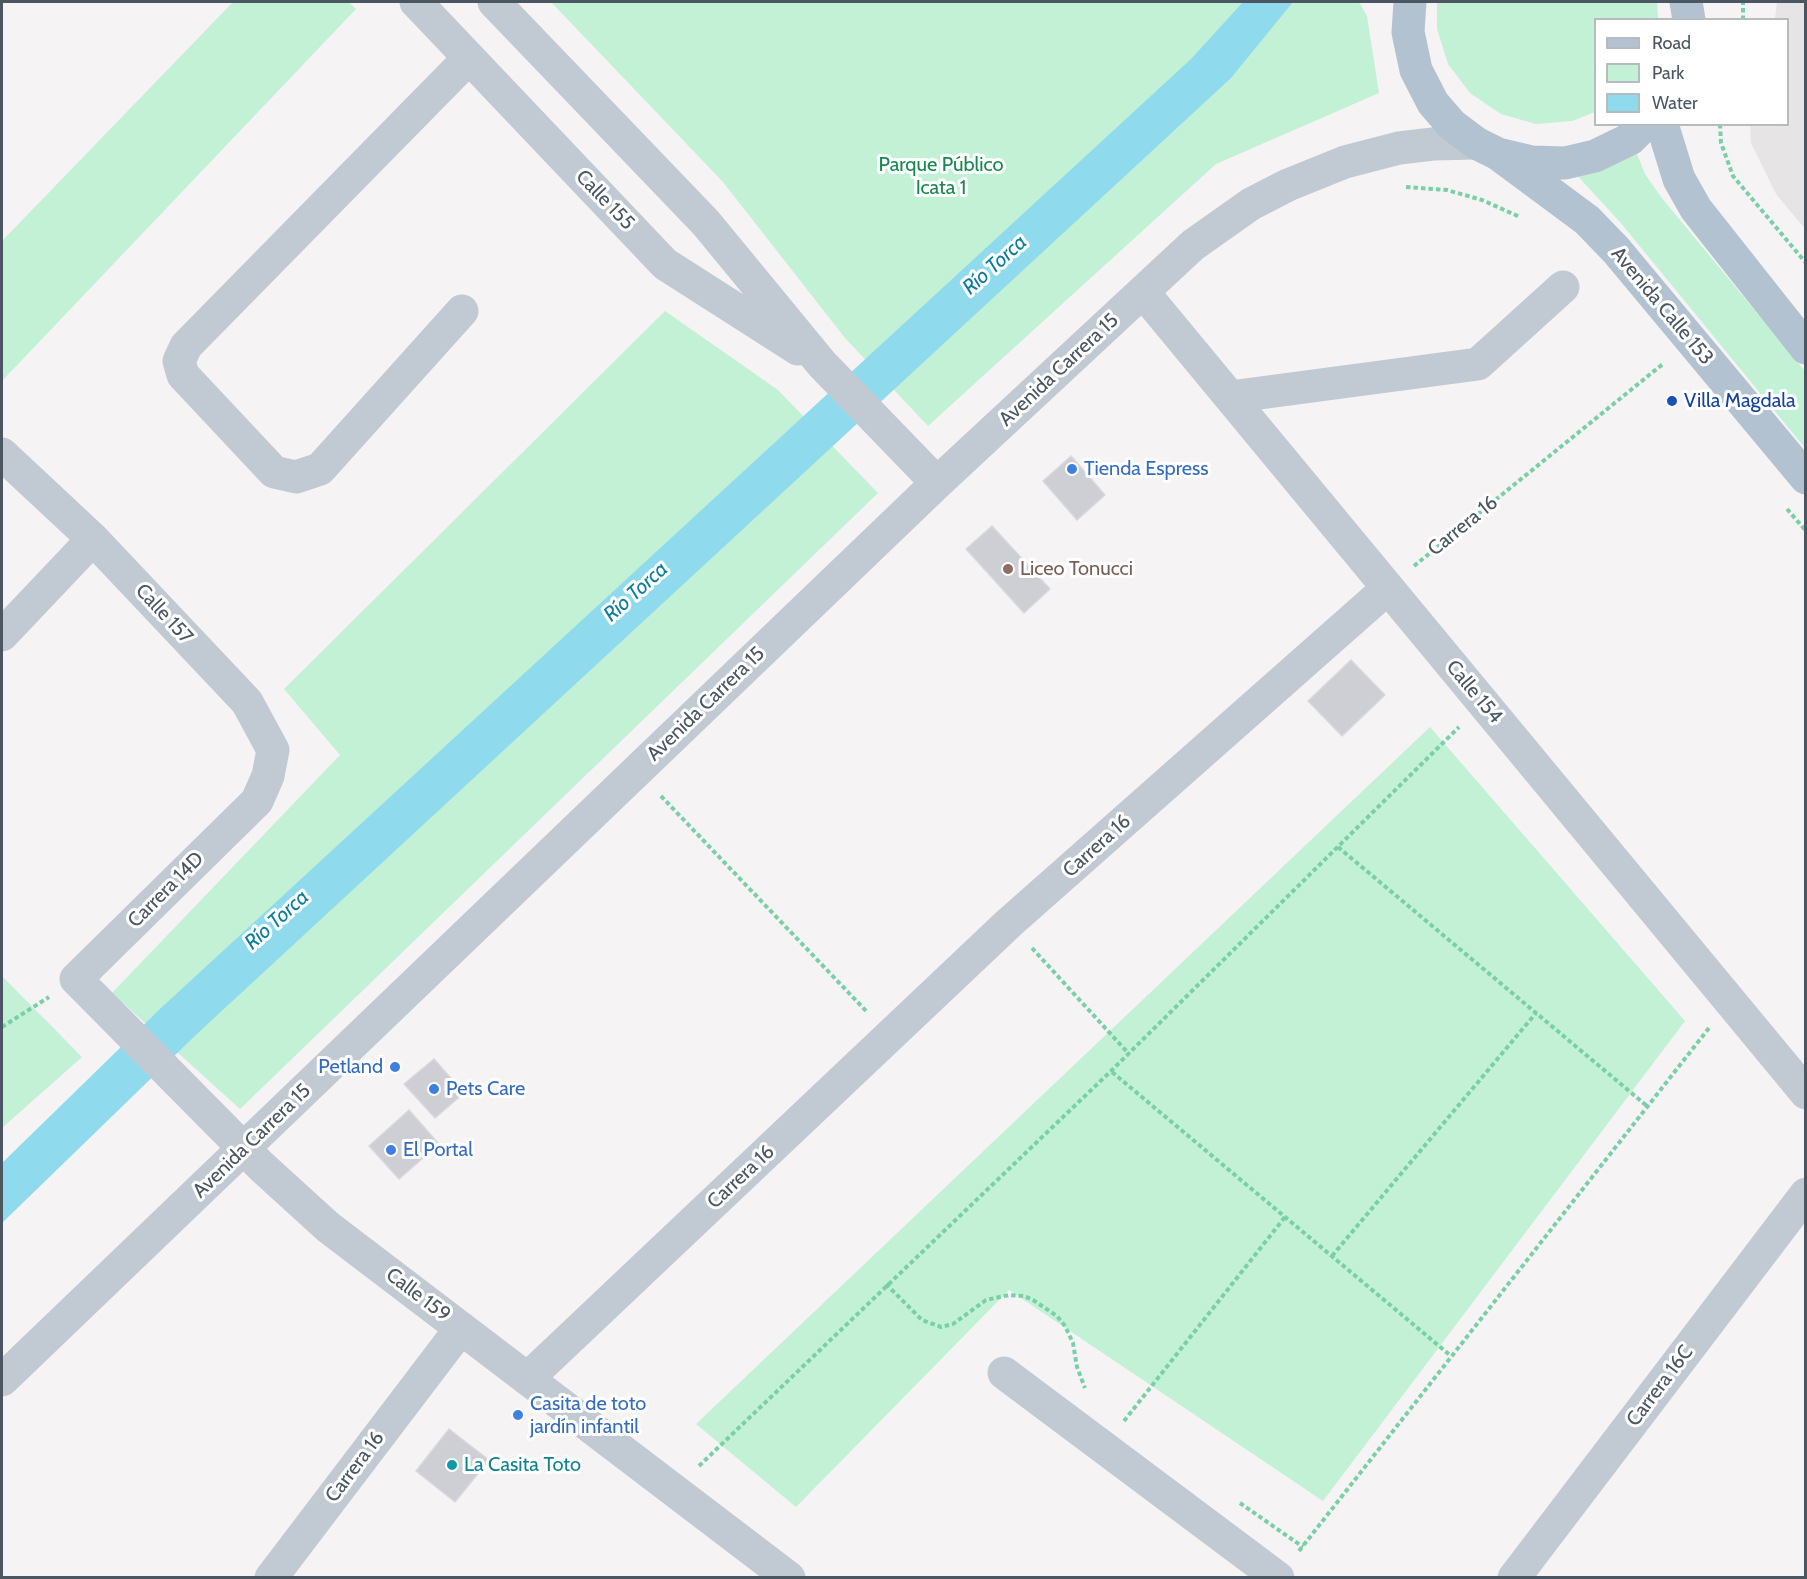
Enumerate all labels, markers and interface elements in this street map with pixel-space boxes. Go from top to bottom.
legend [1594,18,1789,126]
text: Road [1652,32,1691,54]
text: Park [1652,62,1684,84]
text: Water [1652,92,1698,114]
park label: Parque Público Icata 1 [879,153,1003,200]
street label: Calle 155 [571,165,639,235]
water label: Río Torca [958,230,1032,300]
street label: Avenida Calle 153 [1606,242,1718,370]
street label: Avenida Carrera 15 [994,309,1124,431]
place label: Villa Magdala [1684,389,1796,413]
marker: Villa Magdala [1665,394,1679,408]
place label: Tienda Espress [1084,457,1209,481]
marker: Tienda Espress [1065,462,1079,476]
street label: Carrera 16 [1423,491,1503,561]
water label: Río Torca [599,557,673,627]
place label: Liceo Tonucci [1020,557,1133,581]
marker: Liceo Tonucci [1001,562,1015,576]
street label: Calle 157 [130,579,198,649]
street label: Avenida Carrera 15 [642,642,770,766]
street label: Calle 154 [1441,656,1507,728]
street label: Carrera 16 [1058,809,1136,883]
street label: Carrera 14D [123,847,209,933]
water label: Río Torca [240,885,314,955]
place label: Petland [318,1055,383,1079]
marker: Petland [388,1060,402,1074]
place label: Pets Care [446,1077,525,1101]
street label: Avenida Carrera 15 [188,1079,316,1203]
marker: Pets Care [427,1082,441,1096]
place label: El Portal [403,1138,473,1162]
street label: Carrera 16 [703,1140,779,1214]
marker: El Portal [384,1143,398,1157]
street label: Calle 159 [381,1263,455,1327]
street label: Carrera 16C [1622,1341,1698,1431]
place label: Casita de toto jardín infantil [530,1392,646,1439]
marker: Casita de toto jardín infantil [511,1408,525,1422]
street label: Carrera 16 [321,1427,389,1507]
place label: La Casita Toto [464,1453,581,1477]
marker: La Casita Toto [445,1458,459,1472]

